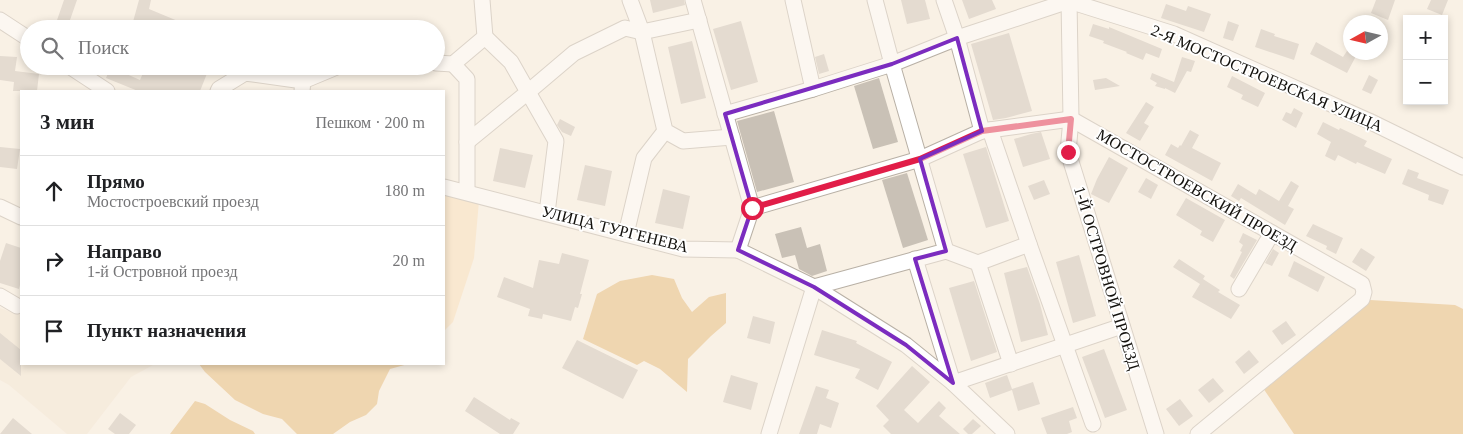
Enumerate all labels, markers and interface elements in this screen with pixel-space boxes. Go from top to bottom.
north arrow [1343,15,1388,60]
map controls [1403,15,1448,105]
button: + [1403,15,1448,60]
search box [20,20,445,75]
street label: 2-Я МОСТОСТРОЕВСКАЯ УЛИЦА [1148,21,1386,136]
icon: search [38,34,66,62]
text: Поиск [78,37,129,58]
button: − [1403,60,1448,105]
text: 3 мин [40,110,94,134]
text: Пешком · 200 m [315,114,425,131]
street label: МОСТОСТРОЕВСКИЙ ПРОЕЗД [1093,125,1301,255]
route end [1057,141,1080,164]
text: Прямо [87,171,145,192]
icon: ahead [40,177,68,205]
text: 180 m [385,182,425,199]
street label: 1-Й ОСТРОВНОЙ ПРОЕЗД [1070,184,1144,372]
text: Мостостроевский проезд [87,193,259,210]
route start [741,197,764,220]
street label: УЛИЦА ТУРГЕНЕВА [540,203,691,257]
text: Направо [87,241,162,262]
icon: right [40,247,68,275]
text: 20 m [393,252,425,269]
text: 1-й Островной проезд [87,263,238,280]
icon: arrive [40,317,68,345]
text: Пункт назначения [87,320,246,341]

